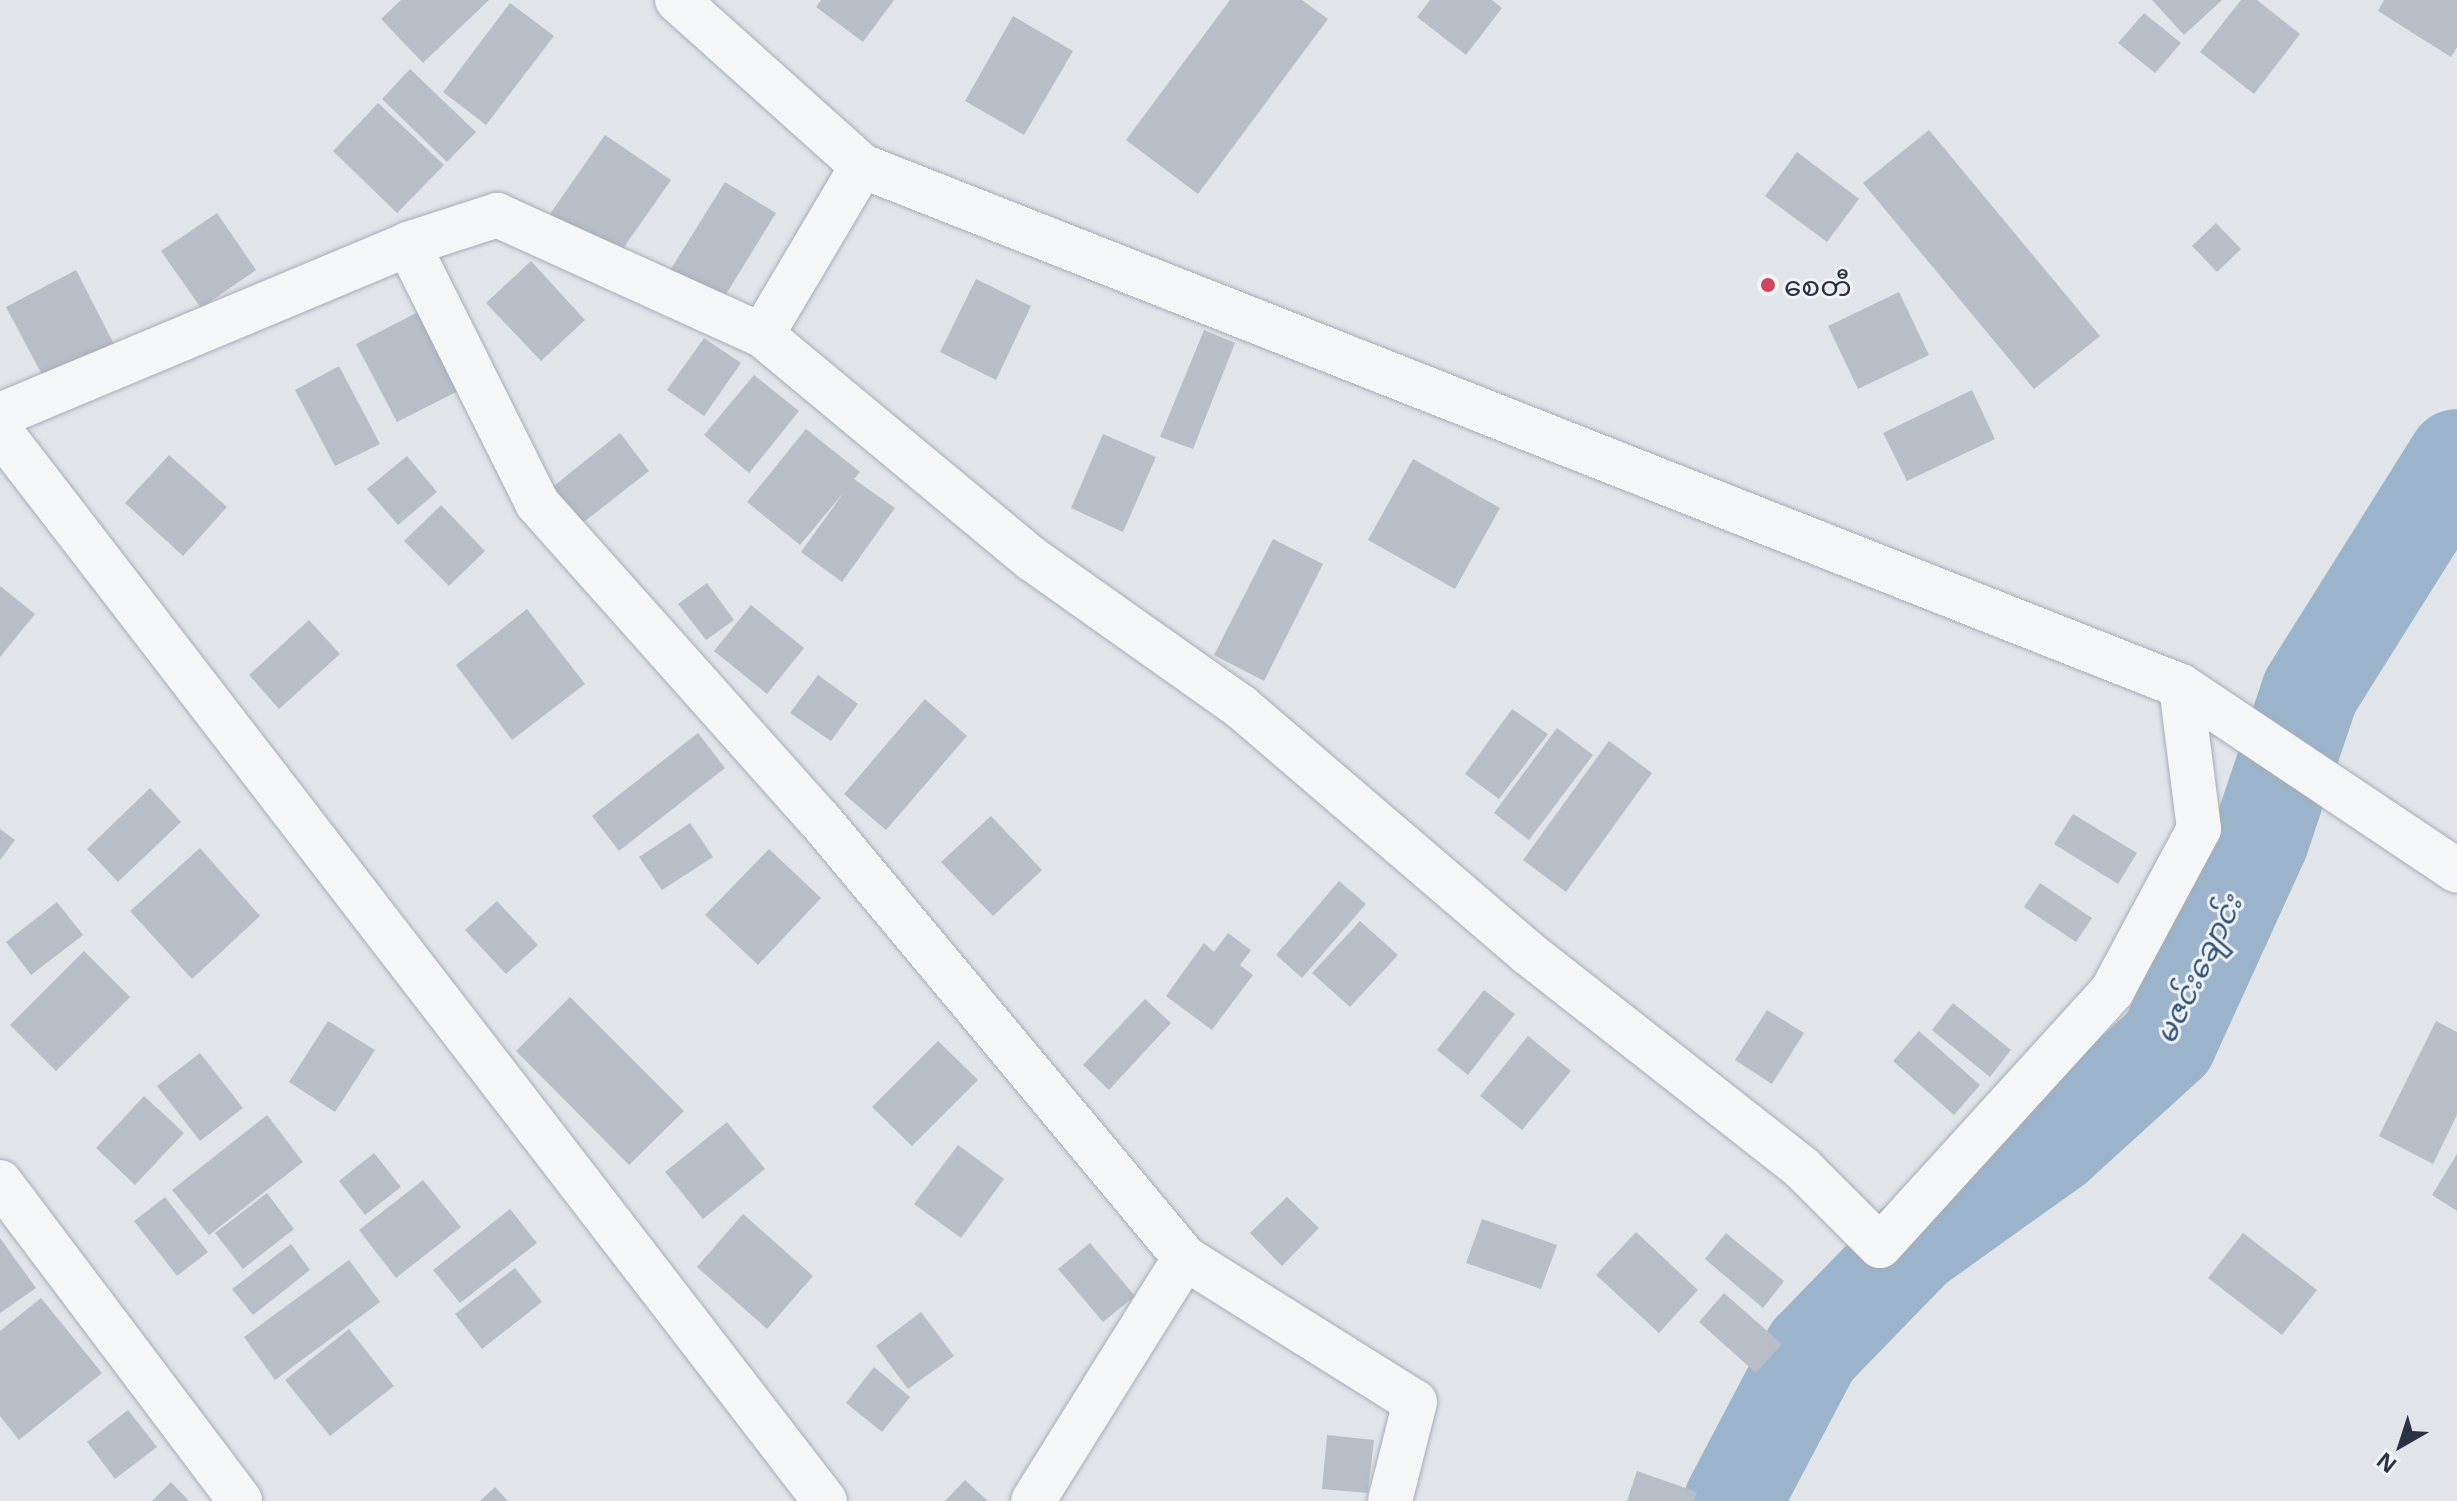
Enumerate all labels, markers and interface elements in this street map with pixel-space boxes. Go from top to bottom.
place label: စေတီ [1784,268,1852,302]
marker: စေတီ [1759,276,1777,294]
water label: မဇင်းချောင်း [2147,889,2249,1049]
north arrow [2361,1405,2441,1485]
text: N [2370,1446,2402,1481]

